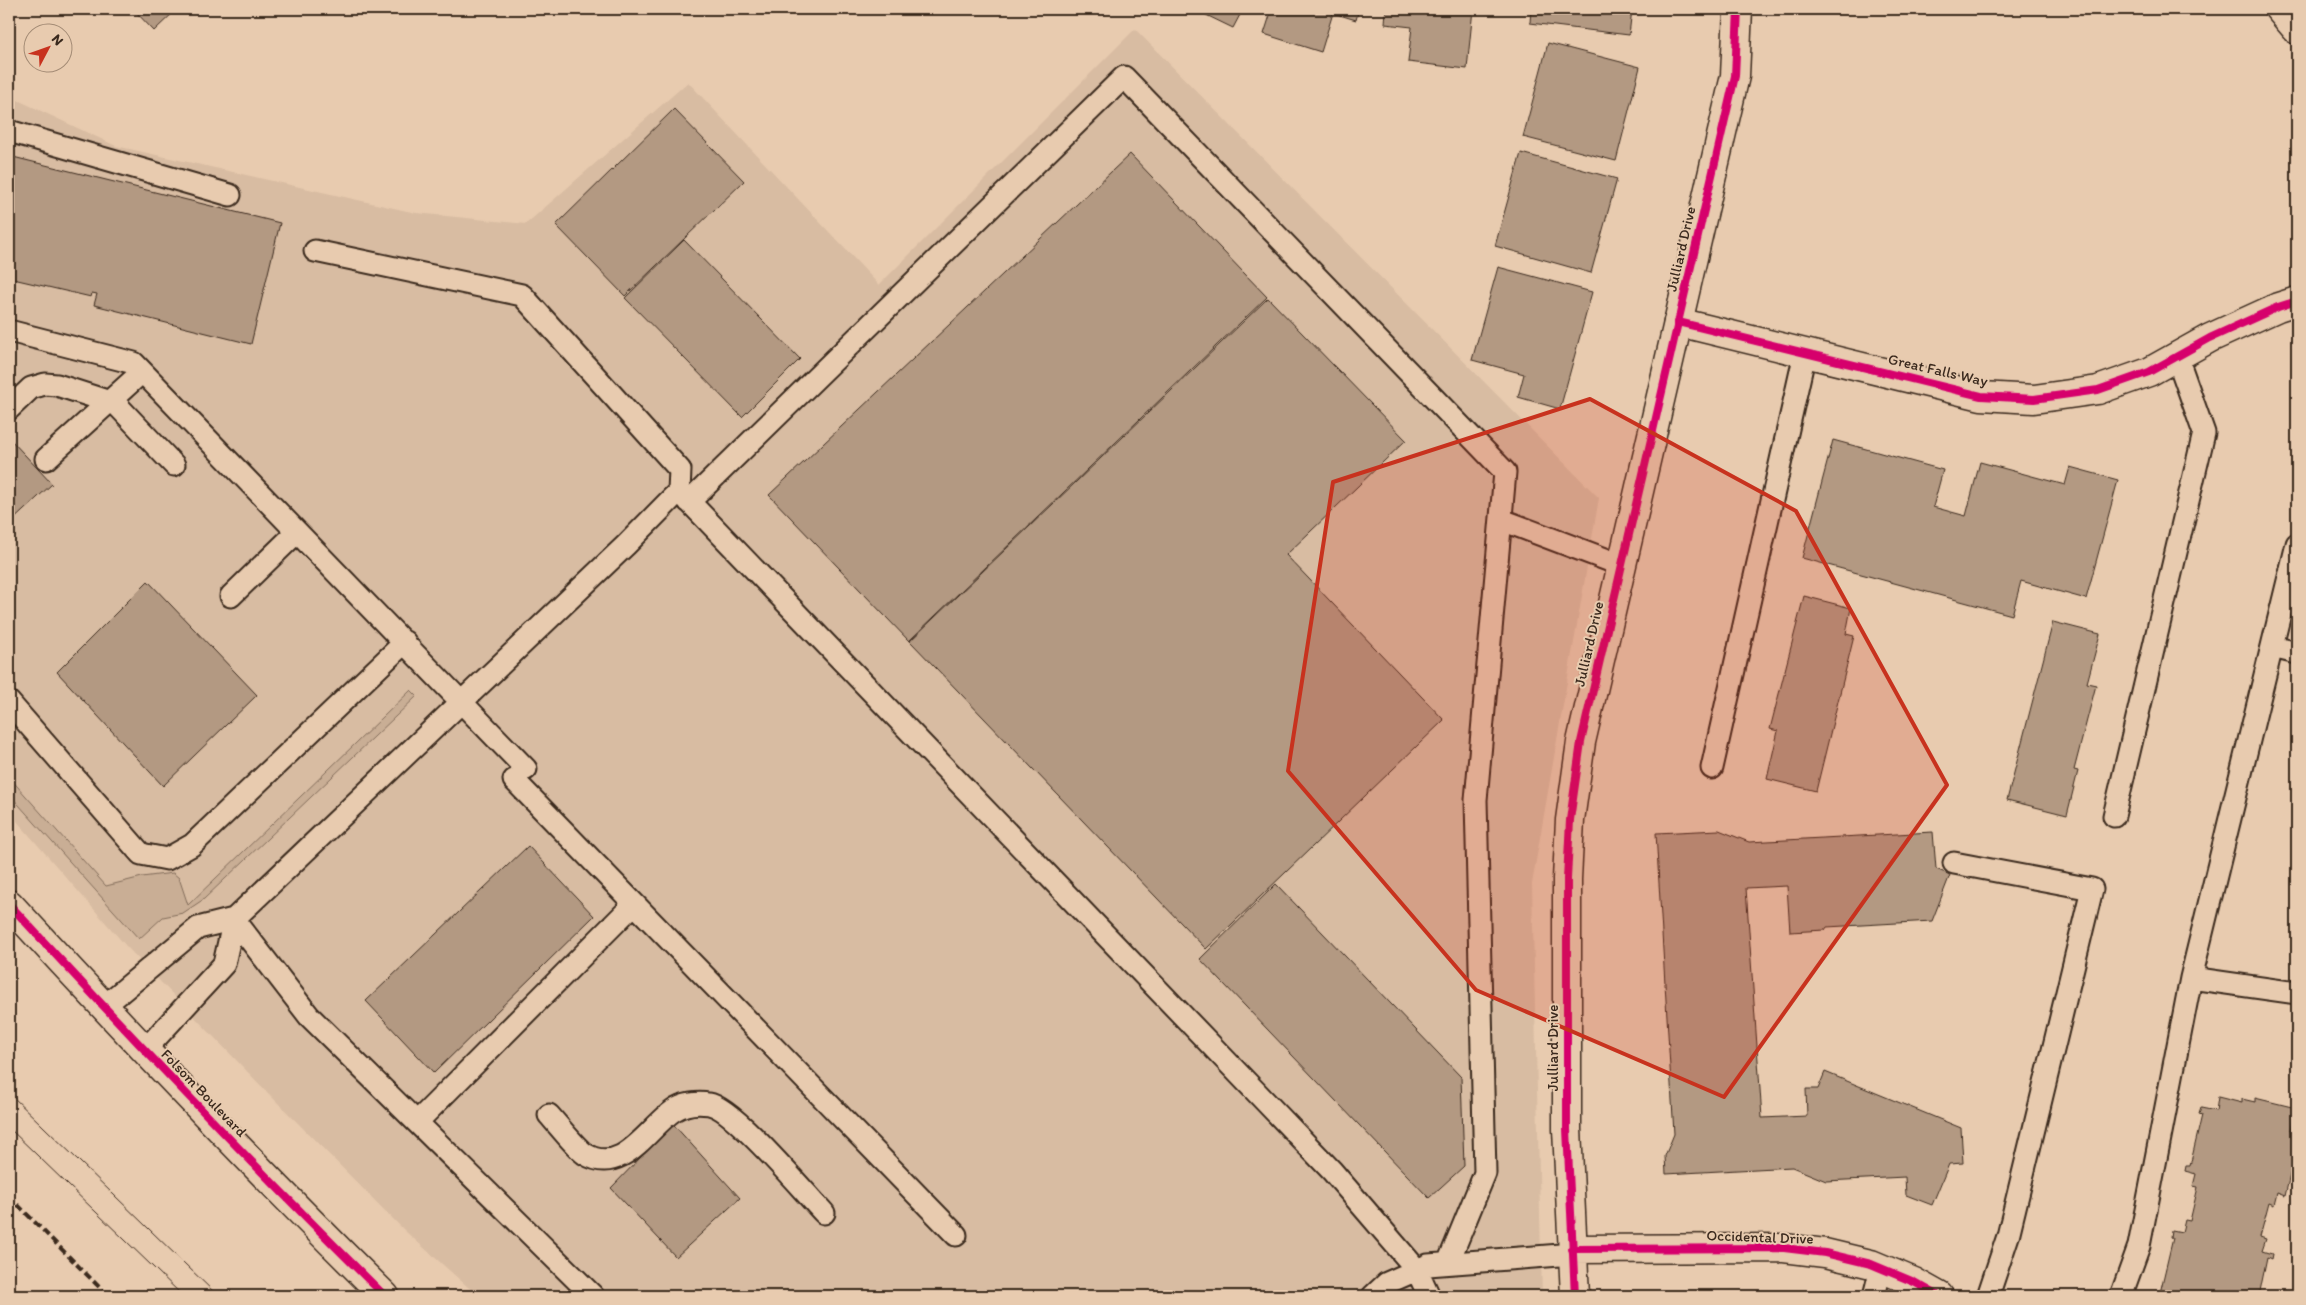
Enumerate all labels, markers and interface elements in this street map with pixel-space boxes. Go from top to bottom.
north arrow [22,22,72,72]
text: N [48,31,67,49]
street label: Julliard Drive [1662,205,1700,293]
street label: Great Falls Way [1886,350,1990,390]
street label: Julliard Drive [1570,600,1608,688]
street label: Julliard Drive [1544,1005,1562,1091]
street label: Folsom Boulevard [157,1045,251,1141]
street label: Occidental Drive [1706,1226,1814,1248]

